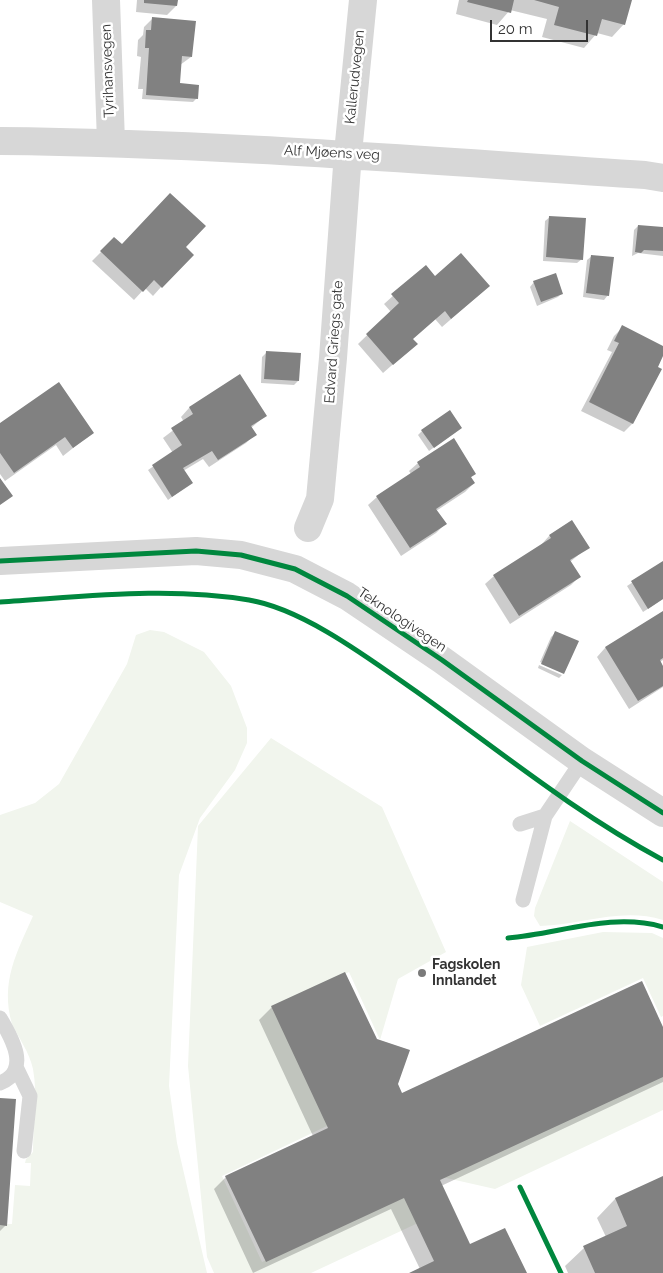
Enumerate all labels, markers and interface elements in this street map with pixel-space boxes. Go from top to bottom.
scale bar [493,10,590,42]
text: 20 m [498,20,533,38]
street label: Tyrihansvegen [98,24,118,118]
street label: Kallerudvegen [342,29,368,125]
street label: Alf Mjøens veg [284,142,380,164]
street label: Edvard Griegs gate [321,280,347,404]
street label: Teknologivegen [354,584,450,656]
place label: Fagskolen Innlandet [432,957,500,990]
marker: Fagskolen Innlandet [416,967,428,979]

